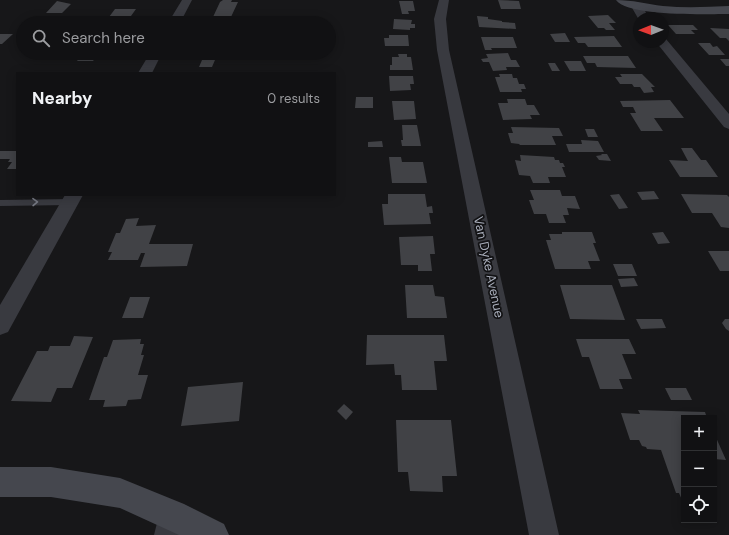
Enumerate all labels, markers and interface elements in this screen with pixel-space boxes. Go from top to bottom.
north arrow [633,12,669,48]
search box [16,16,336,60]
icon: search [30,27,52,49]
text: Search here [62,28,145,48]
text: Nearby [32,87,92,109]
text: 0 results [267,90,320,107]
one-way arrow [32,198,38,206]
street label: Van Dyke Avenue [470,215,508,319]
map controls [681,415,717,523]
button: + [681,415,717,451]
button: − [681,451,717,487]
button: locate [681,487,717,523]

